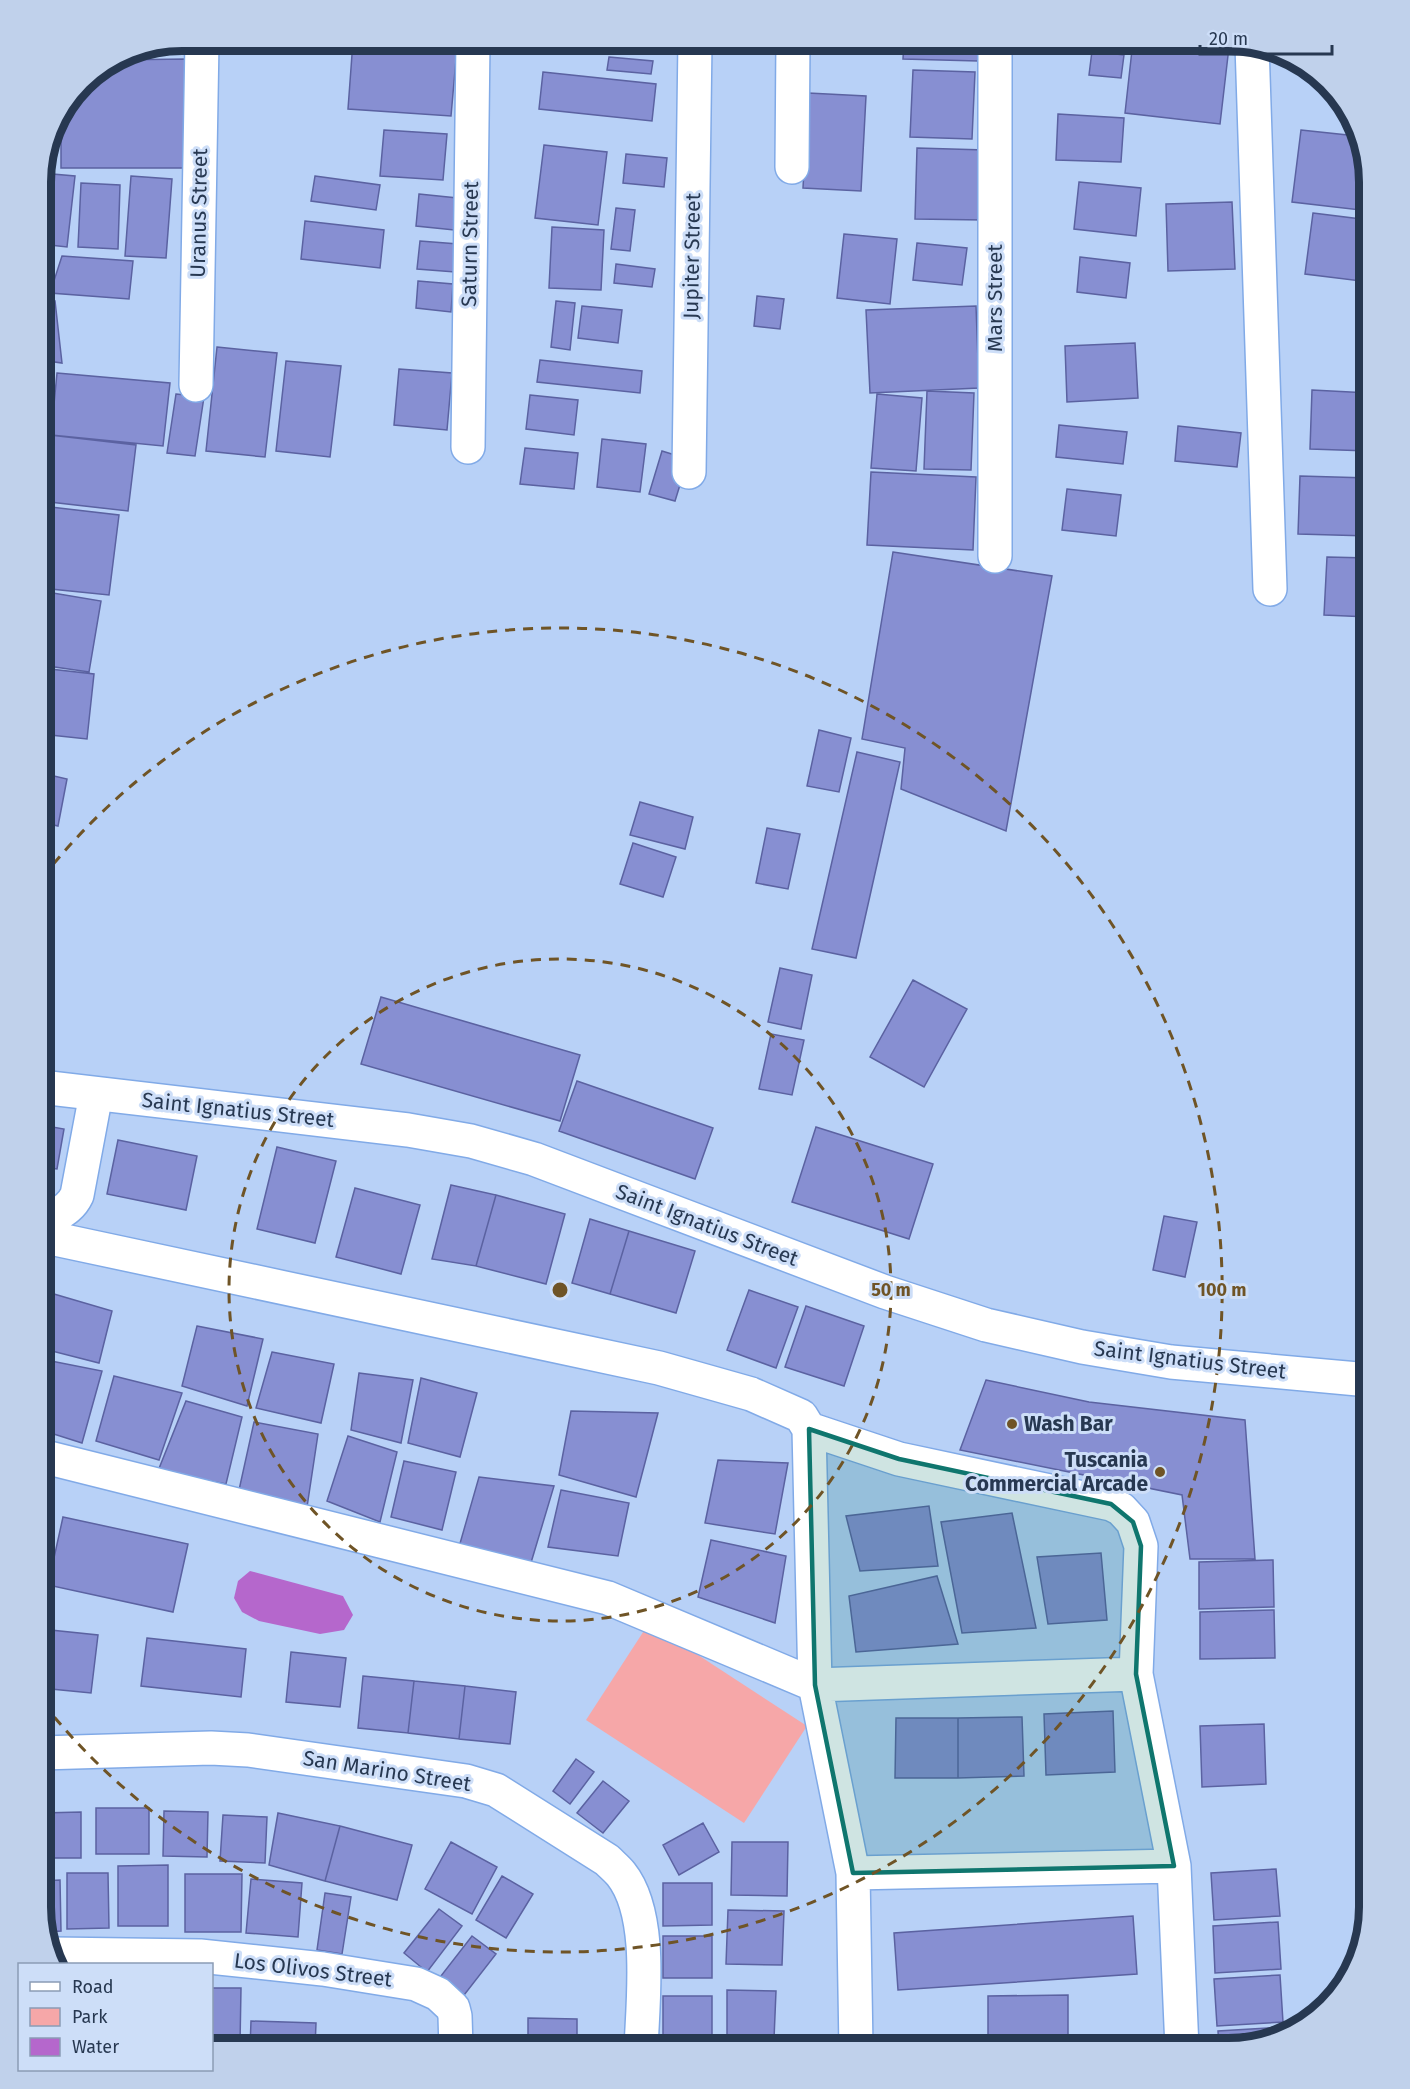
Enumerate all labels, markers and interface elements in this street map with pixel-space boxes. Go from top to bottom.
scale bar [1200,18,1332,56]
text: 20 m [1209,28,1248,50]
street label: Uranus Street [185,148,213,278]
street label: Saturn Street [456,181,484,307]
street label: Jupiter Street [678,192,706,319]
street label: Mars Street [982,244,1008,352]
street label: Saint Ignatius Street [141,1087,336,1133]
street label: Saint Ignatius Street [612,1178,802,1272]
text: 50 m [871,1279,911,1301]
text: 100 m [1198,1279,1246,1301]
centre of rings [550,1280,570,1300]
street label: Saint Ignatius Street [1093,1335,1288,1385]
place label: Wash Bar [1024,1411,1113,1437]
marker: Wash Bar [1005,1417,1019,1431]
place label: Tuscania Commercial Arcade [965,1447,1148,1497]
marker: Tuscania Commercial Arcade [1153,1465,1167,1479]
street label: San Marino Street [301,1745,473,1797]
street label: Los Olivos Street [232,1947,394,1993]
legend [18,1963,213,2071]
text: Road [72,1976,114,1998]
text: Park [72,2006,108,2028]
text: Water [72,2036,119,2058]

